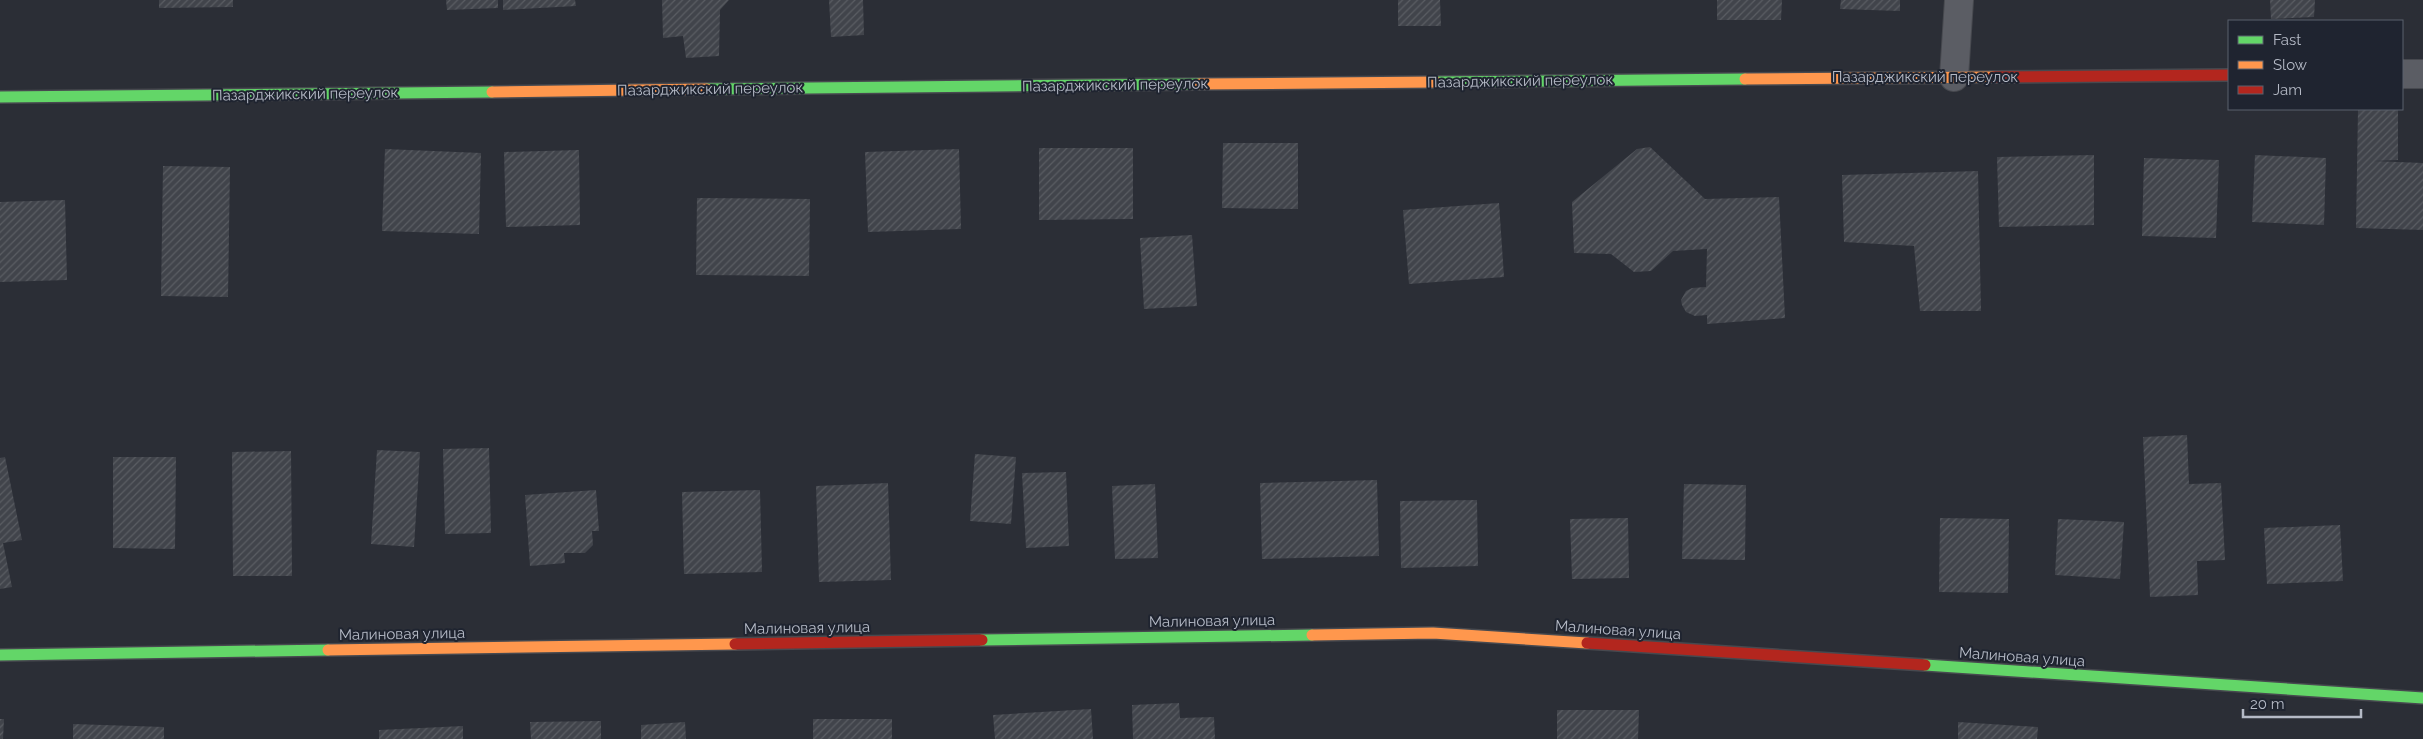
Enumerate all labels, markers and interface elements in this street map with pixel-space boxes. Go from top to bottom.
legend [2228,20,2403,110]
text: Fast [2273,31,2301,49]
text: Slow [2273,56,2307,74]
street label: Пазарджикский переулок [1832,68,2018,86]
street label: Пазарджикский переулок [1427,70,1613,92]
street label: Пазарджикский переулок [1022,74,1208,96]
street label: Пазарджикский переулок [617,78,803,100]
text: Jam [2273,81,2302,99]
street label: Пазарджикский переулок [212,83,398,105]
street label: Малиновая улица [1149,611,1275,631]
street label: Малиновая улица [1554,617,1682,643]
street label: Малиновая улица [744,618,870,638]
street label: Малиновая улица [339,624,465,644]
street label: Малиновая улица [1958,644,2086,670]
scale bar [2243,686,2360,718]
text: 20 m [2250,695,2285,713]

